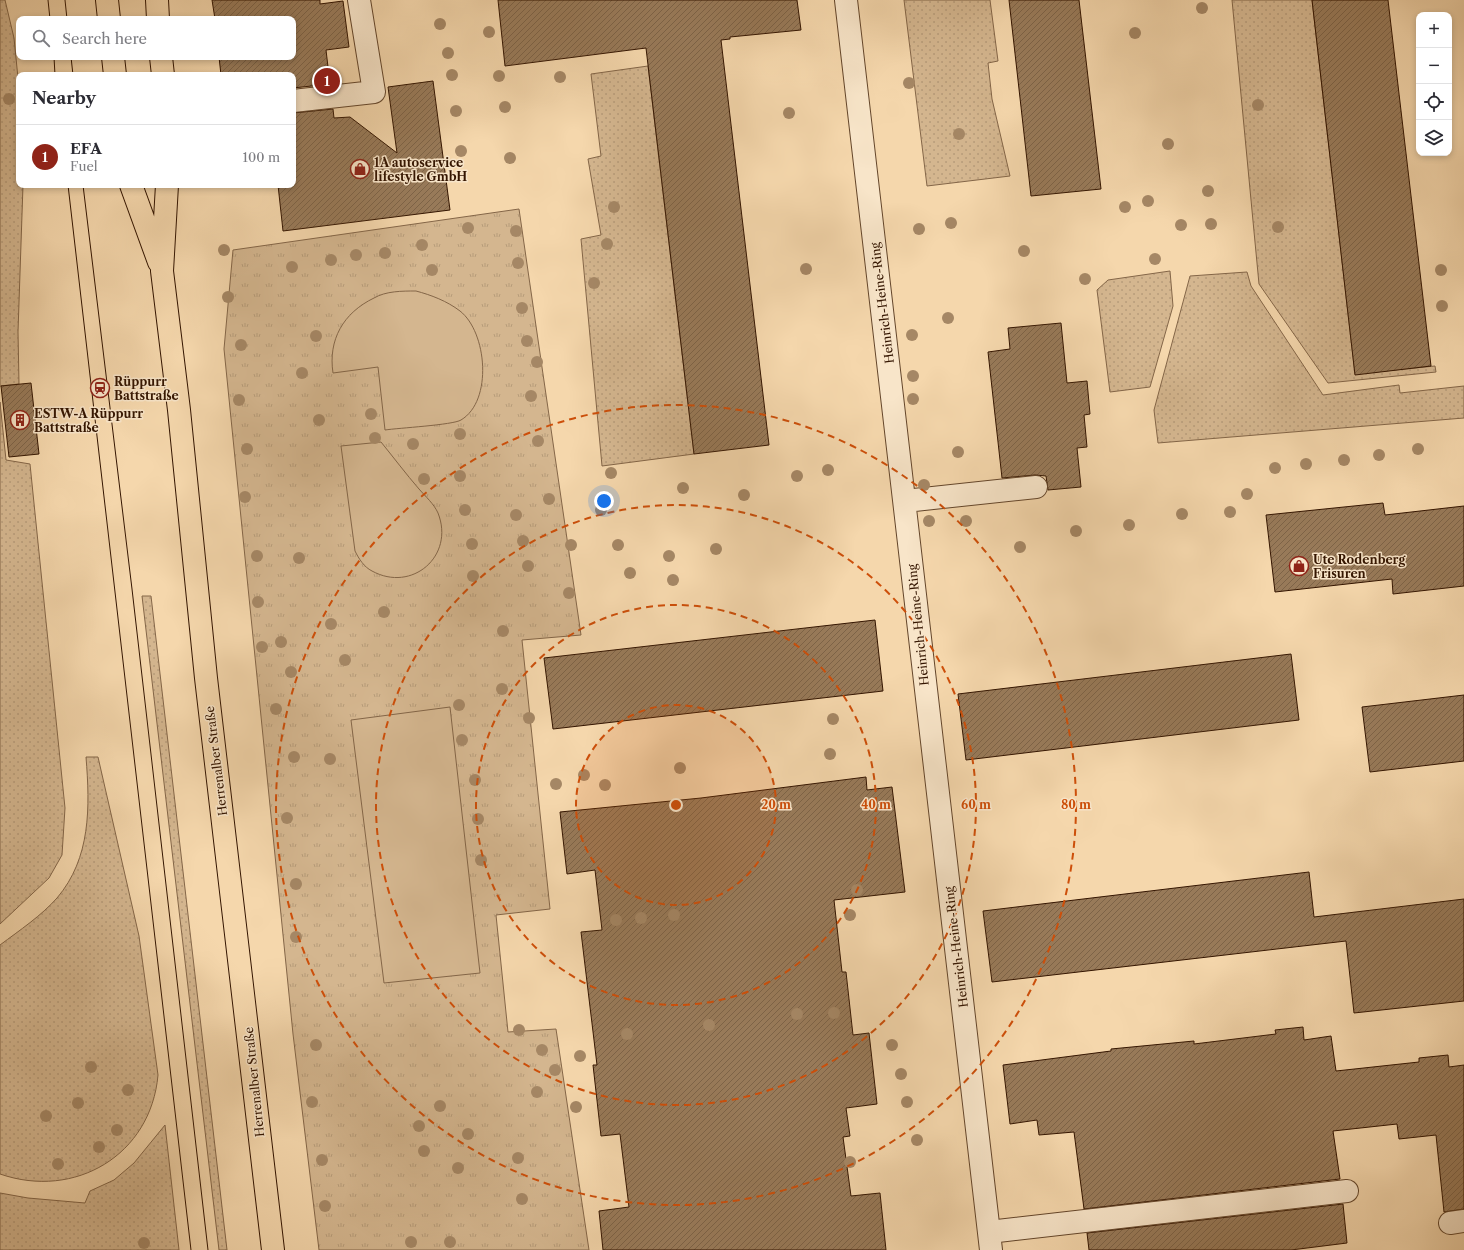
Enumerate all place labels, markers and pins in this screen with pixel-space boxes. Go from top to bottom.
pin: 1 [314,66,340,96]
place label: 1A autoservice lifestyle GmbH [374,155,467,184]
shop icon: 1A autoservice lifestyle GmbH [349,158,371,180]
place label: Rüppurr Battstraße [114,374,179,403]
station icon: Rüppurr Battstraße [89,377,111,399]
place label: ESTW-A Rüppurr Battstraße [34,406,143,435]
building icon: ESTW-A Rüppurr Battstraße [9,409,31,431]
place label: Ute Rodenberg Frisuren [1313,552,1406,581]
shop icon: Ute Rodenberg Frisuren [1288,555,1310,577]
centre of rings [669,798,683,812]

